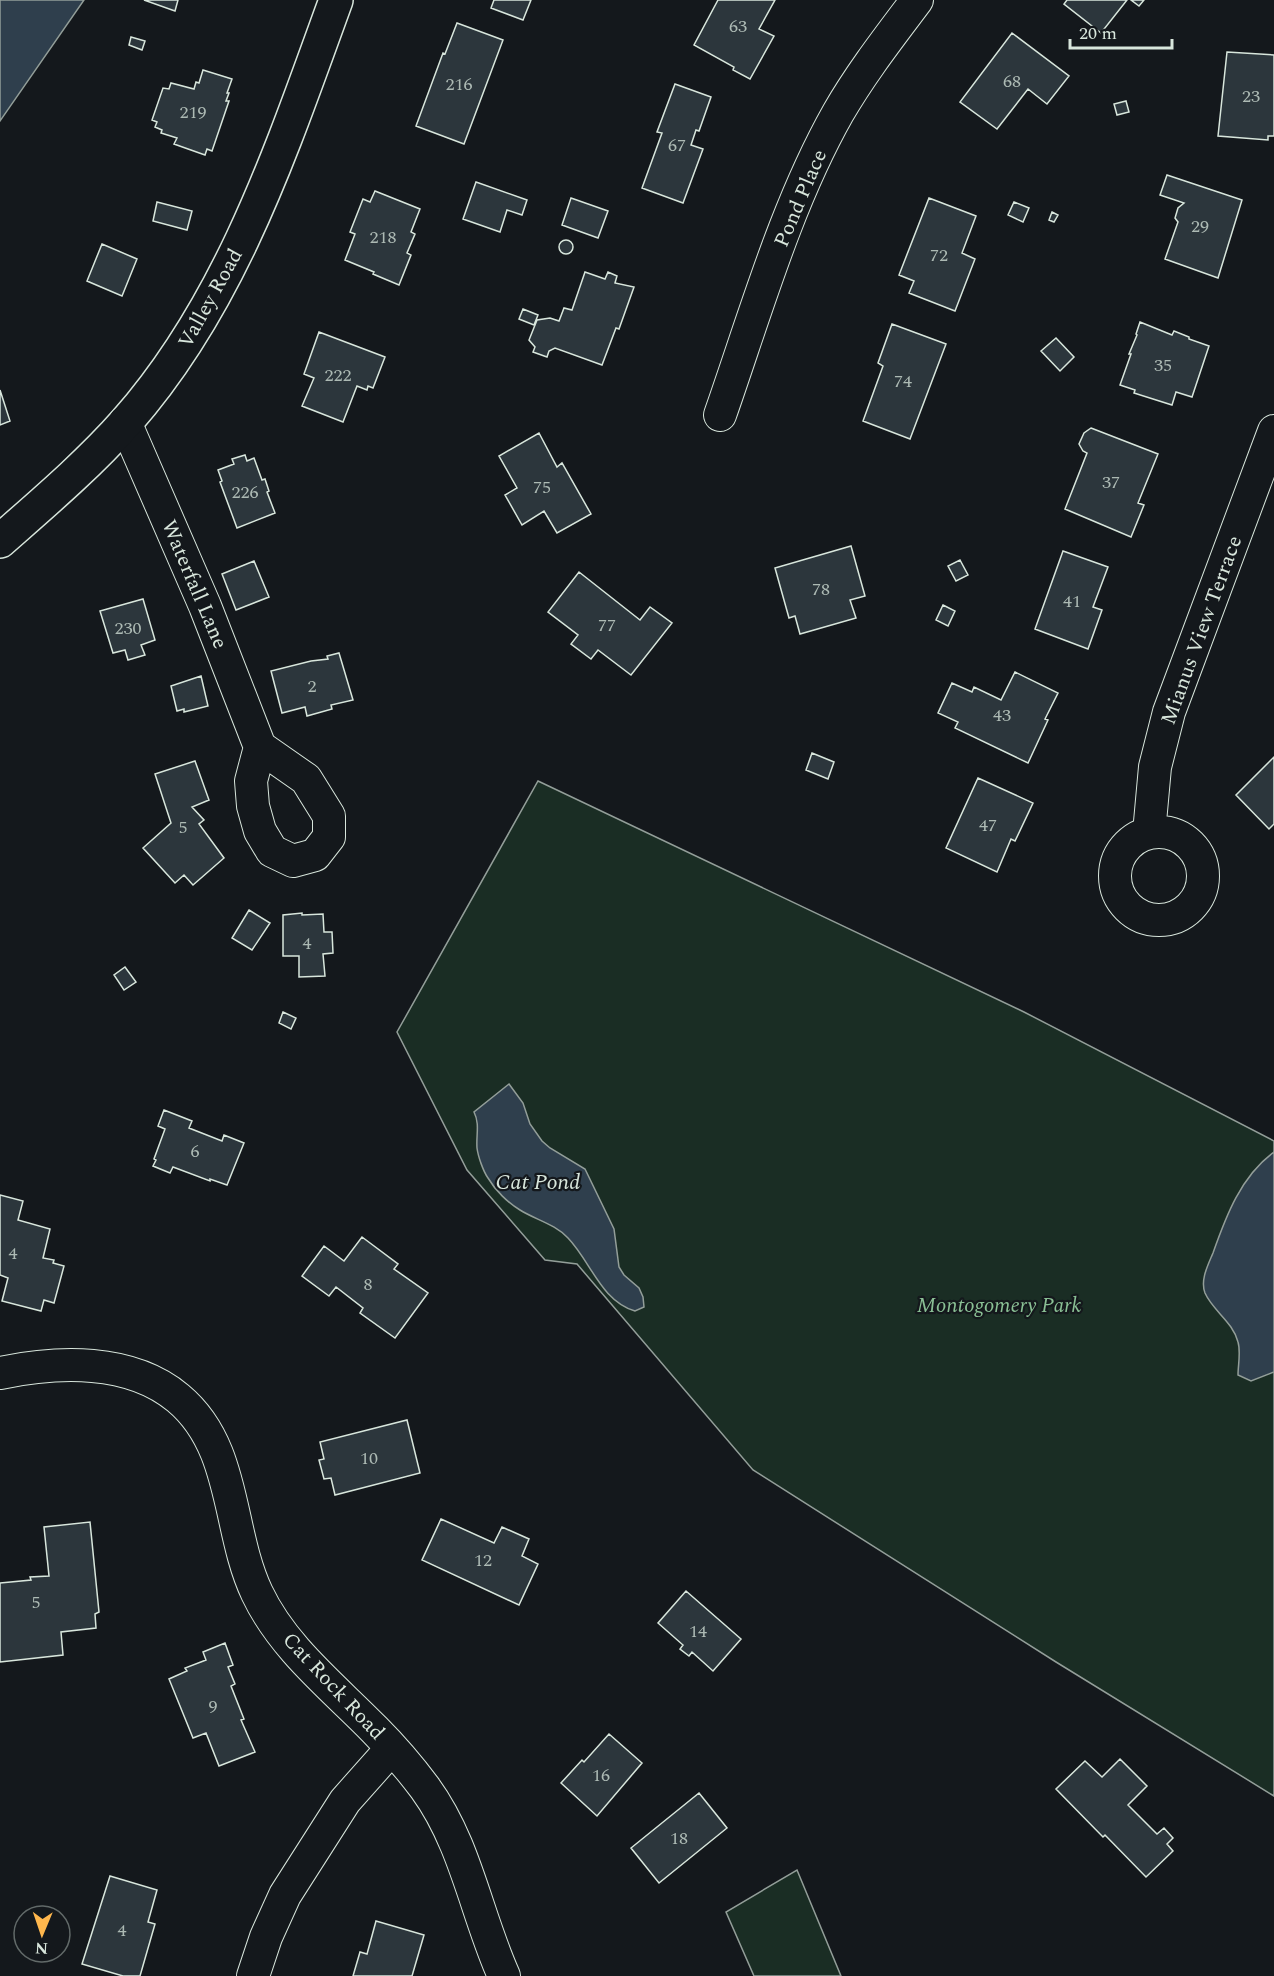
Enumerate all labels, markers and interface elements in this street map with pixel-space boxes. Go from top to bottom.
scale bar [1070,12,1172,50]
house number: 63 [729,13,747,40]
text: 20 m [1079,20,1117,47]
house number: 68 [1003,68,1021,95]
house number: 216 [446,71,473,98]
house number: 23 [1242,83,1260,110]
house number: 219 [180,99,207,126]
house number: 67 [668,132,686,159]
street label: Pond Place [766,144,836,252]
house number: 29 [1191,213,1209,240]
house number: 218 [370,224,397,251]
house number: 72 [930,242,948,269]
street label: Valley Road [170,243,251,354]
house number: 35 [1154,352,1172,379]
house number: 222 [325,362,352,389]
house number: 74 [894,368,912,395]
house number: 37 [1102,469,1120,496]
house number: 75 [533,474,551,501]
house number: 226 [232,479,259,506]
street label: Waterfall Lane [152,515,236,654]
street label: Mianus View Terrace [1153,531,1251,729]
house number: 78 [812,576,830,603]
house number: 41 [1063,588,1081,615]
house number: 77 [598,612,616,639]
house number: 230 [115,615,142,642]
house number: 2 [308,673,317,700]
house number: 43 [993,702,1011,729]
house number: 47 [979,812,997,839]
house number: 5 [179,814,188,841]
house number: 4 [303,930,312,957]
house number: 6 [191,1138,200,1165]
water label: Cat Pond [496,1166,580,1199]
house number: 4 [9,1240,18,1267]
house number: 8 [364,1271,373,1298]
park label: Montogomery Park [917,1290,1081,1322]
house number: 10 [360,1445,378,1472]
house number: 12 [474,1547,492,1574]
house number: 5 [32,1589,41,1616]
house number: 14 [689,1618,707,1645]
street label: Cat Rock Road [275,1625,392,1748]
house number: 9 [209,1693,218,1720]
house number: 16 [592,1762,610,1789]
house number: 18 [670,1825,688,1852]
north arrow [12,1904,72,1964]
house number: 4 [118,1917,127,1944]
text: N [35,1936,48,1960]

